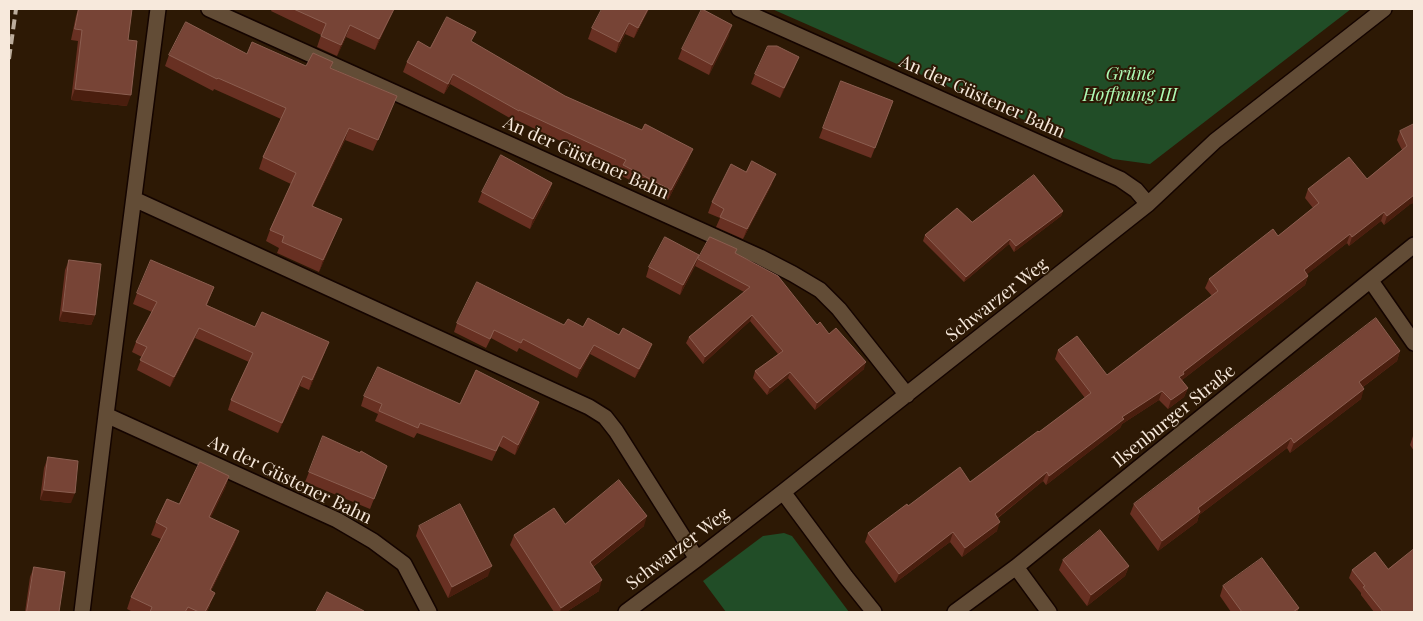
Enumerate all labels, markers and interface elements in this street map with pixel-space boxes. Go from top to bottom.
street label: An der Güstener Bahn [896,51,1068,143]
park label: Grüne Hoffnung III [1082,63,1178,106]
street label: An der Güstener Bahn [500,112,672,204]
street label: Schwarzer Weg [942,253,1052,347]
street label: Ilsenburger Straße [1108,360,1240,472]
street label: An der Güstener Bahn [205,431,375,529]
street label: Schwarzer Weg [622,503,734,595]

